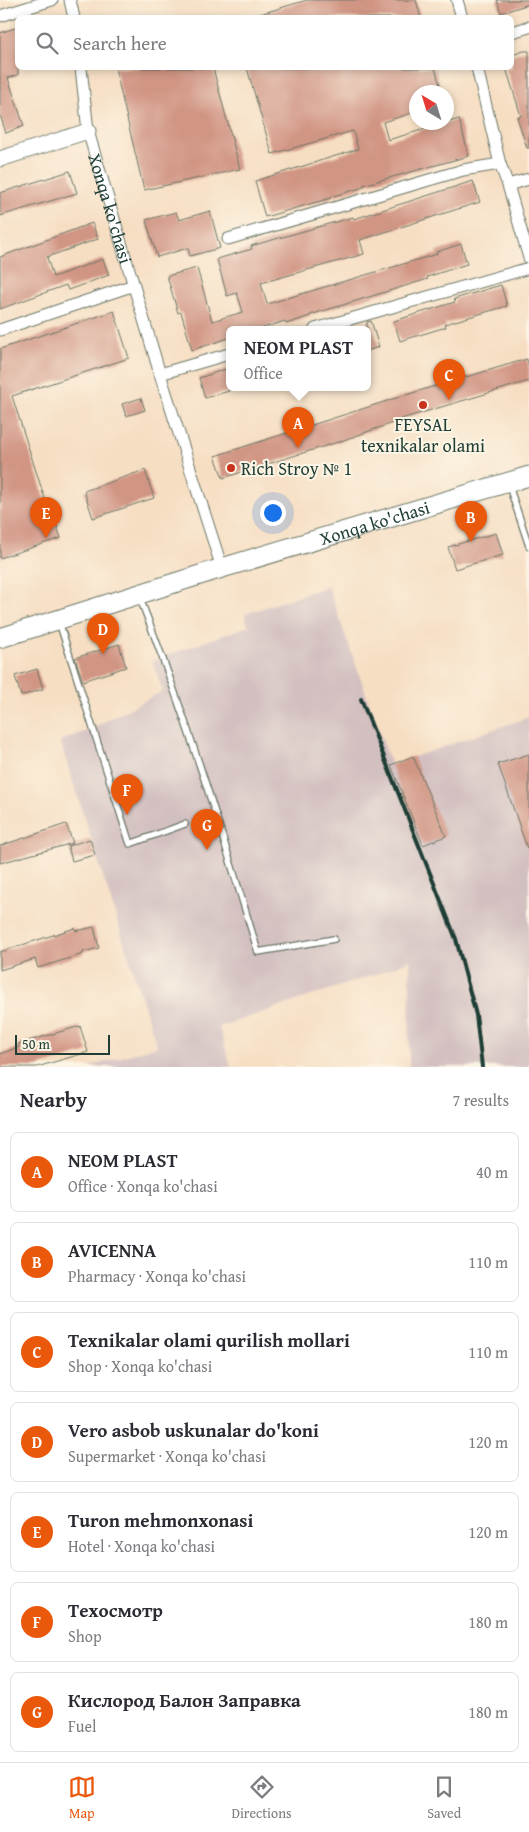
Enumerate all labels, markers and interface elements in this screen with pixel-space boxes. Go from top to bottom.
search box [15,15,514,70]
icon: search [33,29,61,57]
text: Search here [73,29,167,57]
north arrow [409,85,454,130]
street label: Xonqa ko'chasi [82,150,140,267]
popup [226,326,371,391]
text: NEOM PLAST [244,333,353,361]
pin: C [433,359,465,400]
text: Office [244,361,283,385]
marker: FEYSAL texnikalar olami [417,399,429,411]
pin: A [282,407,314,448]
place label: FEYSAL texnikalar olami [361,411,485,459]
place label: Rich Stroy № 1 [241,455,352,482]
marker: Rich Stroy № 1 [225,462,237,474]
street label: Xonqa ko'chasi [316,493,433,552]
pin: E [30,497,62,538]
your location [260,500,286,526]
pin: B [455,501,487,542]
pin: D [87,613,119,654]
pin: F [111,774,143,815]
pin: G [191,809,223,850]
scale bar [15,1032,110,1055]
text: 50 m [22,1034,50,1054]
text: Nearby [20,1084,87,1115]
text: 7 results [452,1088,509,1112]
text: NEOM PLAST [68,1146,178,1174]
text: A [32,1160,42,1184]
text: 40 m [476,1160,508,1184]
text: Office · Xonqa ko'chasi [68,1174,218,1198]
text: AVICENNA [68,1236,156,1264]
text: B [32,1250,42,1274]
text: 110 m [468,1250,508,1274]
text: Pharmacy · Xonqa ko'chasi [68,1264,246,1288]
text: Texnikalar olami qurilish mollari [68,1326,350,1354]
text: C [32,1340,42,1364]
text: 110 m [468,1340,508,1364]
text: Shop · Xonqa ko'chasi [68,1354,212,1378]
text: Vero asbob uskunalar do'koni [68,1416,319,1444]
text: D [32,1430,42,1454]
text: 120 m [468,1430,508,1454]
text: Supermarket · Xonqa ko'chasi [68,1444,266,1468]
text: Turon mehmonxonasi [68,1506,253,1534]
text: E [33,1520,41,1544]
text: 120 m [468,1520,508,1544]
text: Hotel · Xonqa ko'chasi [68,1534,215,1558]
text: Техосмотр [68,1596,163,1624]
text: F [33,1610,41,1634]
text: 180 m [468,1610,508,1634]
text: Shop [68,1624,102,1648]
text: Кислород Балон Заправка [68,1686,301,1714]
text: G [32,1700,42,1724]
text: 180 m [468,1700,508,1724]
text: Fuel [68,1714,96,1738]
tab: Map [68,1773,96,1823]
tab: Directions [231,1773,292,1823]
tab: Saved [427,1773,461,1823]

